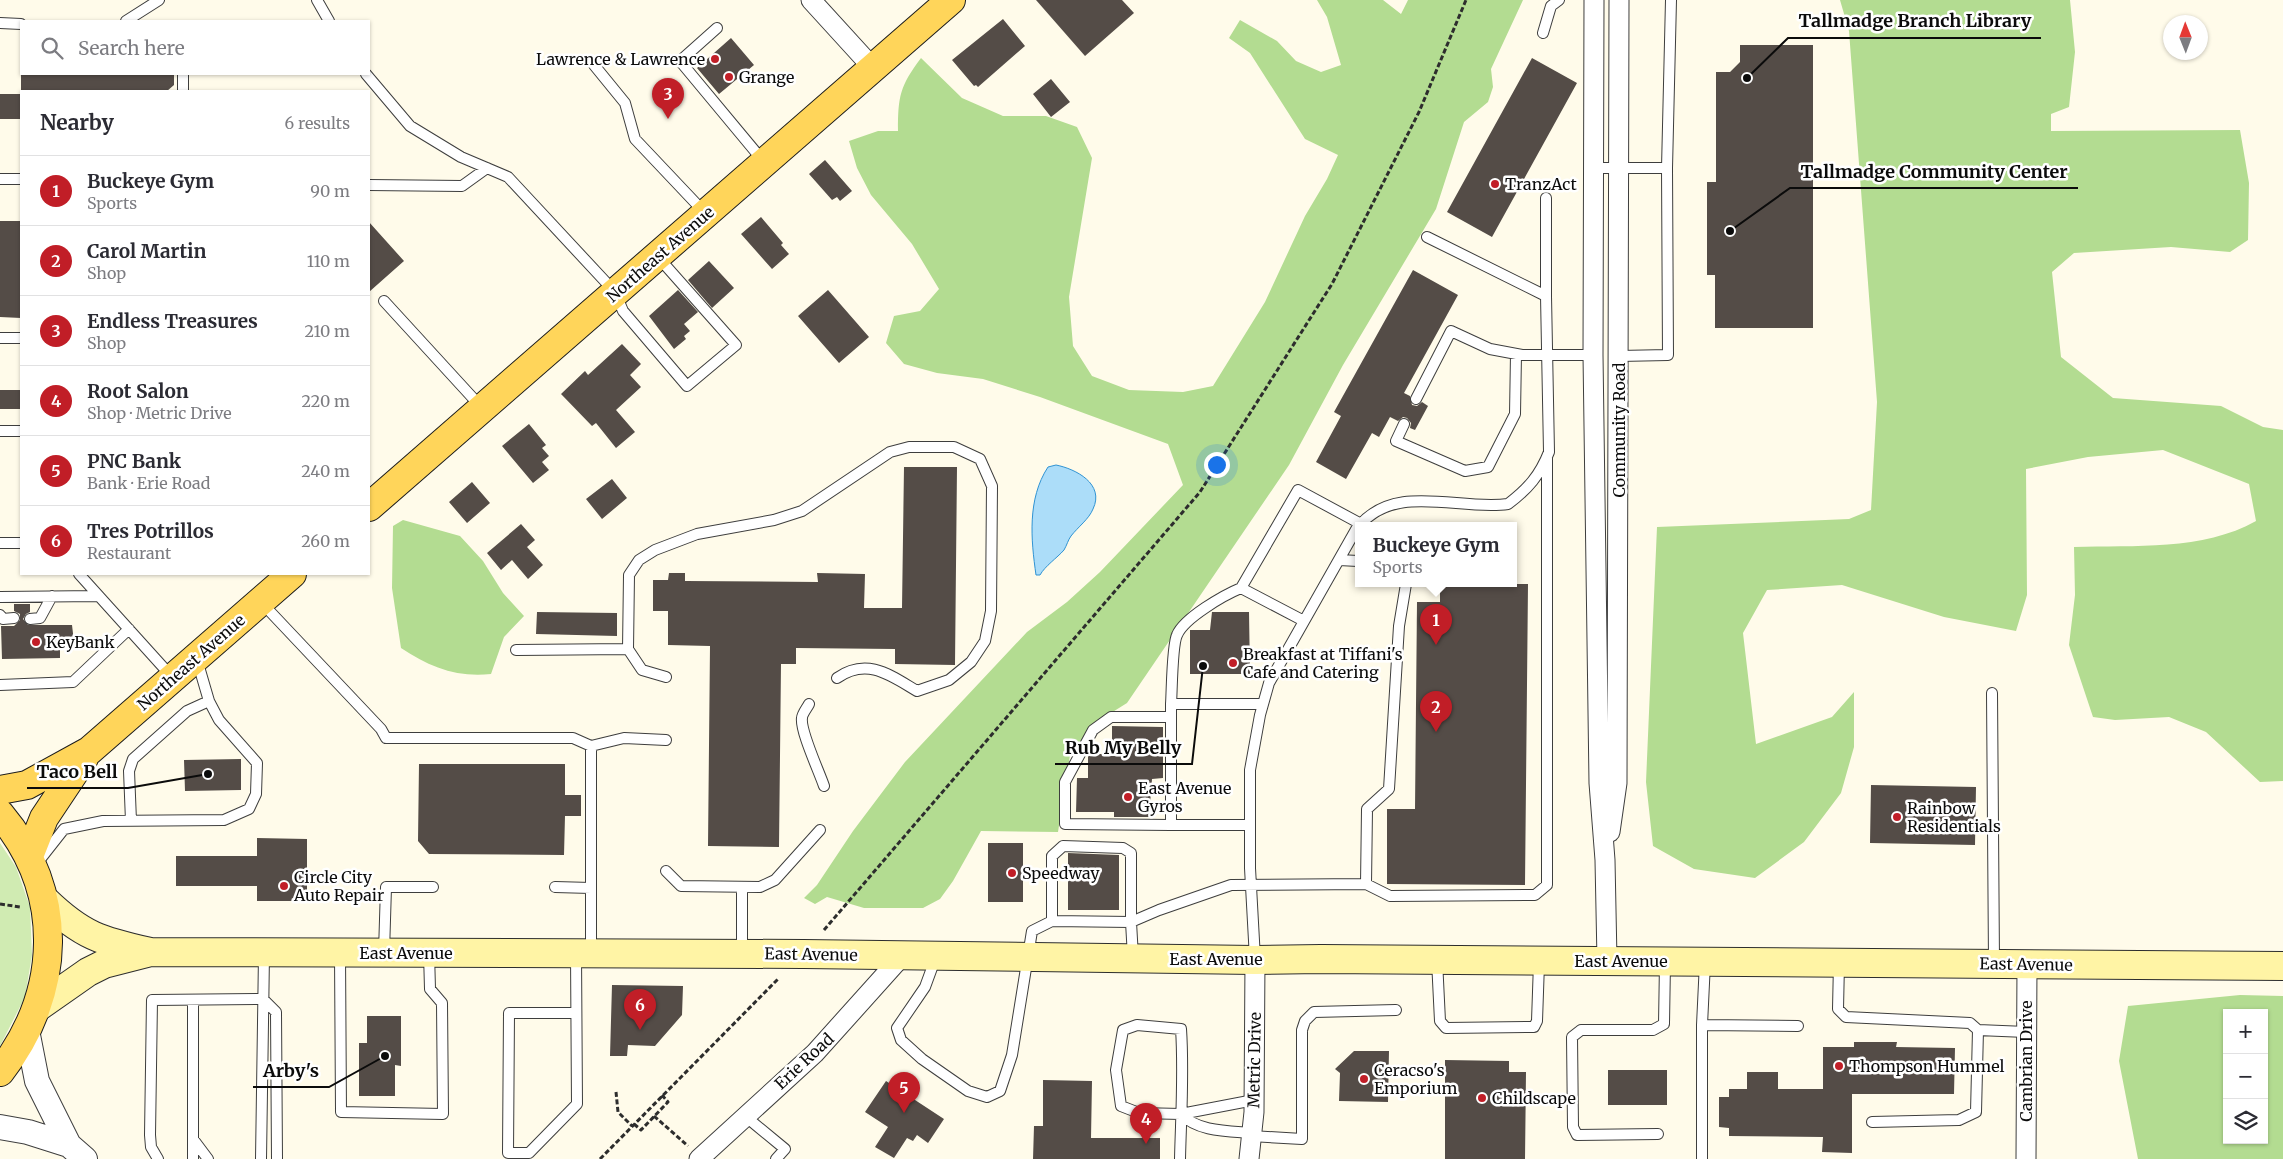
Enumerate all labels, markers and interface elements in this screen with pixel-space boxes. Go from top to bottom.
callout: Tallmadge Branch Library [1788,5,2041,38]
text: Tallmadge Branch Library [1799,9,2032,32]
north arrow [2163,15,2208,60]
search box [20,20,370,75]
icon: search [38,34,66,62]
text: Search here [78,36,185,60]
place label: Lawrence & Lawrence [536,49,705,69]
marker: Lawrence & Lawrence [709,53,721,65]
place label: Grange [739,67,794,87]
marker: Grange [723,71,735,83]
pin: 3 [652,78,684,119]
text: Nearby [40,109,114,136]
text: 6 results [285,113,350,133]
callout: Tallmadge Community Center [1790,155,2078,188]
text: Tallmadge Community Center [1800,160,2068,183]
text: Buckeye Gym [87,169,214,193]
place label: TranzAct [1505,174,1577,194]
marker: TranzAct [1489,178,1501,190]
text: 1 [52,181,60,201]
text: 90 m [310,181,350,201]
text: Sports [87,193,137,213]
street label: Northeast Avenue [602,202,718,306]
text: Carol Martin [87,239,206,263]
text: 2 [51,251,61,271]
text: 110 m [307,251,350,271]
text: Shop [87,263,126,283]
text: Endless Treasures [87,309,258,333]
text: 3 [51,321,61,341]
text: 210 m [305,321,350,341]
text: Shop [87,333,126,353]
street label: Community Road [1609,362,1629,497]
text: Root Salon [87,379,189,403]
text: 4 [51,391,61,411]
text: 220 m [302,391,350,411]
text: Shop · Metric Drive [87,403,232,423]
text: PNC Bank [87,449,181,473]
your location [1204,452,1230,478]
text: 5 [51,461,61,481]
text: 240 m [301,461,350,481]
text: Bank · Erie Road [87,473,210,493]
text: Tres Potrillos [87,519,214,543]
popup [1355,522,1517,587]
text: 6 [51,531,61,551]
text: 260 m [301,531,350,551]
text: Buckeye Gym [1372,533,1500,557]
text: Restaurant [87,543,171,563]
text: Sports [1372,557,1423,577]
pin: 1 [1420,604,1452,645]
street label: Northeast Avenue [133,610,249,714]
place label: KeyBank [46,632,116,652]
marker: KeyBank [30,636,42,648]
place label: Breakfast at Tiffani's Cafe and Catering [1243,644,1403,682]
marker: Breakfast at Tiffani's Cafe and Catering [1227,657,1239,669]
pin: 2 [1420,691,1452,732]
callout: Rub My Belly [1055,731,1192,764]
text: Rub My Belly [1065,736,1182,759]
callout: Taco Bell [27,755,128,788]
text: Taco Bell [36,760,118,783]
place label: East Avenue Gyros [1138,778,1231,816]
marker: East Avenue Gyros [1122,791,1134,803]
place label: Rainbow Residentials [1907,798,2001,836]
marker: Rainbow Residentials [1891,811,1903,823]
place label: Speedway [1022,863,1100,883]
place label: Circle City Auto Repair [293,867,384,905]
marker: Speedway [1006,867,1018,879]
marker: Circle City Auto Repair [278,880,290,892]
street label: East Avenue [359,943,453,963]
street label: East Avenue [764,943,858,965]
street label: East Avenue [1169,949,1263,969]
street label: East Avenue [1574,951,1668,971]
street label: East Avenue [1979,953,2073,975]
pin: 6 [624,989,656,1030]
street label: Cambrian Drive [2016,1000,2036,1122]
map controls [2223,1009,2268,1144]
button: + [2223,1009,2268,1054]
street label: Metric Drive [1243,1012,1265,1108]
street label: Erie Road [770,1028,838,1093]
callout: Arby's [253,1054,329,1087]
button: − [2223,1054,2268,1099]
place label: Thompson Hummel [1849,1056,2005,1076]
text: Arby's [262,1059,319,1082]
place label: Ceracso's Emporium [1374,1060,1457,1098]
marker: Thompson Hummel [1833,1060,1845,1072]
pin: 5 [888,1072,920,1113]
marker: Ceracso's Emporium [1358,1073,1370,1085]
place label: Childscape [1492,1088,1576,1108]
marker: Childscape [1476,1092,1488,1104]
button: layers [2223,1099,2268,1144]
pin: 4 [1130,1103,1162,1144]

